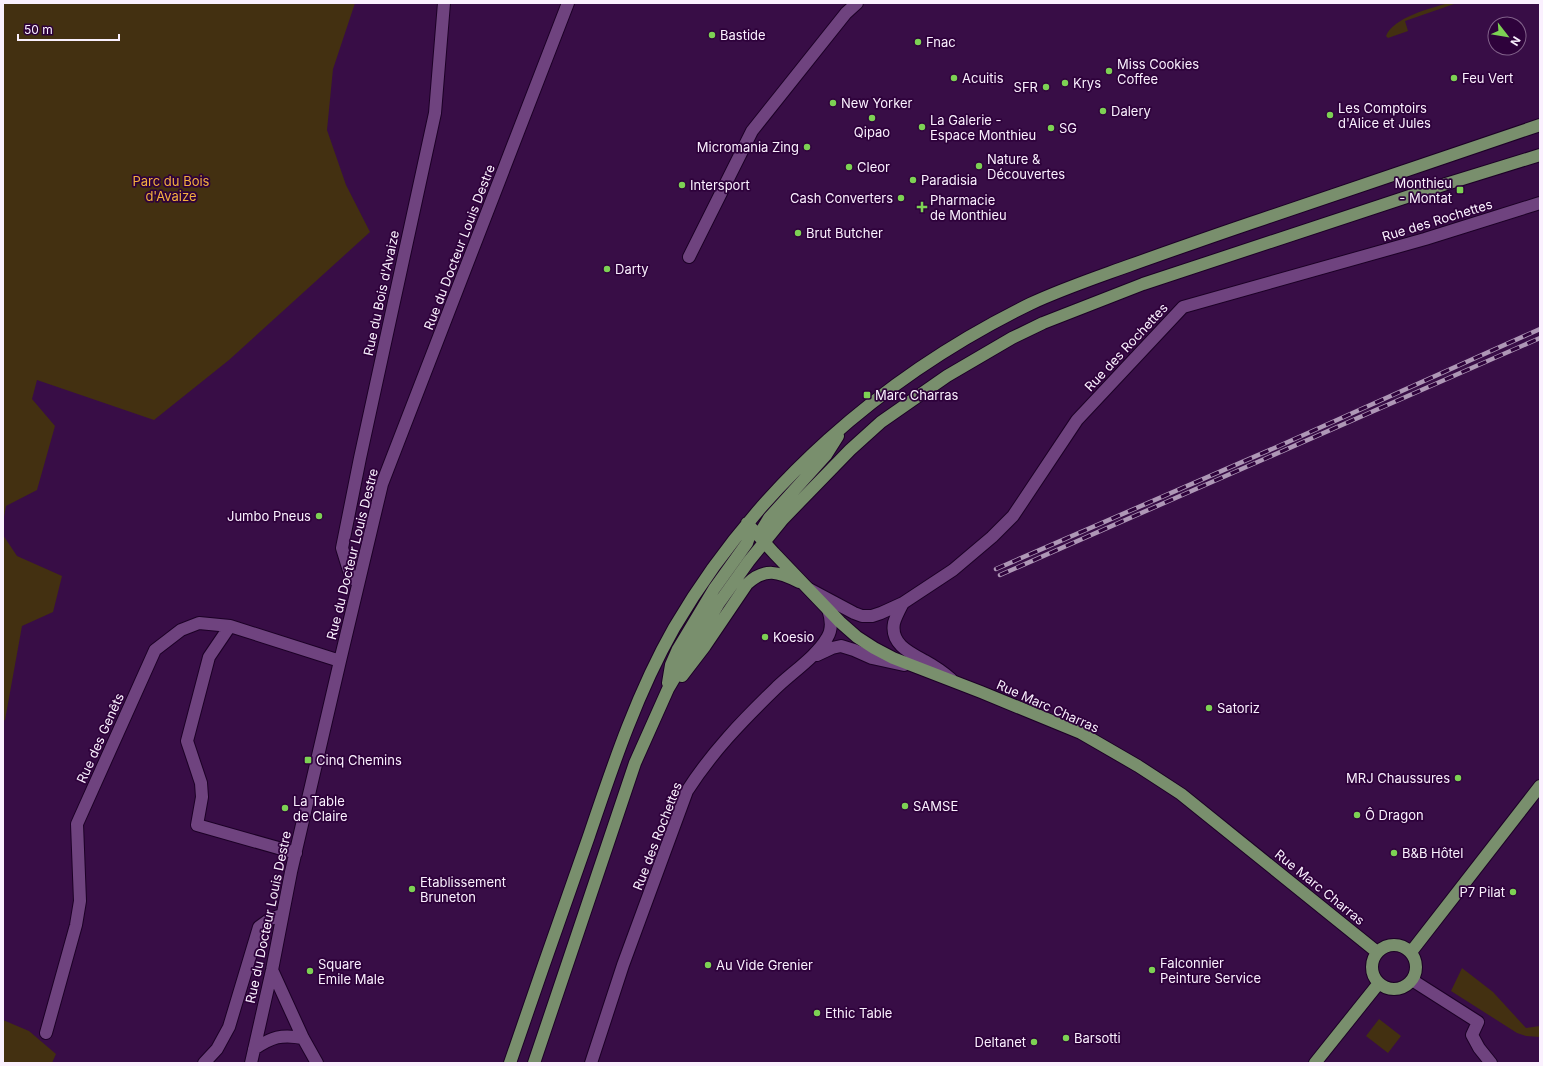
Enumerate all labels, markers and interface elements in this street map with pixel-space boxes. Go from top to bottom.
scale bar [18,16,119,42]
north arrow [1487,16,1527,56]
text: 50 m [24,22,53,37]
place label: Bastide [720,27,766,43]
marker: Bastide [707,30,717,40]
place label: Fnac [926,34,956,50]
text: N [1507,34,1524,48]
marker: Fnac [913,37,923,47]
place label: Miss Cookies Coffee [1117,56,1199,87]
marker: Miss Cookies Coffee [1104,66,1114,76]
place label: Acuitis [962,70,1004,86]
place label: Feu Vert [1462,70,1513,86]
marker: Acuitis [949,73,959,83]
marker: Feu Vert [1449,73,1459,83]
place label: Krys [1073,75,1101,91]
marker: Krys [1060,78,1070,88]
place label: SFR [1014,79,1038,95]
marker: SFR [1041,82,1051,92]
place label: New Yorker [841,95,913,111]
marker: New Yorker [828,98,838,108]
place label: Les Comptoirs d'Alice et Jules [1338,100,1431,131]
place label: Dalery [1111,103,1151,119]
marker: Dalery [1098,106,1108,116]
marker: Les Comptoirs d'Alice et Jules [1325,110,1335,120]
place label: La Galerie - Espace Monthieu [930,112,1036,143]
marker: Qipao [867,113,877,123]
place label: SG [1059,120,1077,136]
marker: La Galerie - Espace Monthieu [917,122,927,132]
marker: SG [1046,123,1056,133]
place label: Qipao [854,124,890,140]
place label: Micromania Zing [697,139,799,155]
marker: Micromania Zing [802,142,812,152]
place label: Nature & Découvertes [987,151,1065,182]
place label: Cleor [857,159,890,175]
marker: Nature & Découvertes [974,161,984,171]
street label: Rue du Docteur Louis Destre [420,162,498,332]
marker: Cleor [844,162,854,172]
place label: Paradisia [921,172,977,188]
park label: Parc du Bois d'Avaize [133,173,210,204]
marker: Paradisia [908,175,918,185]
place label: Monthieu - Montat [1394,175,1452,206]
place label: Intersport [690,177,750,193]
marker: Intersport [677,180,687,190]
marker: Monthieu - Montat [1455,185,1465,195]
place label: Cash Converters [790,190,893,206]
place label: Pharmacie de Monthieu [930,192,1007,223]
marker: Cash Converters [896,193,906,203]
street label: Rue des Rochettes [1380,196,1494,244]
marker: Pharmacie de Monthieu [917,202,927,212]
place label: Brut Butcher [806,225,883,241]
marker: Brut Butcher [793,228,803,238]
street label: Rue du Bois d'Avaize [360,229,402,357]
place label: Darty [615,261,649,277]
marker: Darty [602,264,612,274]
street label: Rue des Rochettes [1081,300,1171,394]
place label: Marc Charras [875,387,959,403]
marker: Marc Charras [862,390,872,400]
street label: Rue du Docteur Louis Destre [323,467,381,641]
place label: Jumbo Pneus [227,508,311,524]
marker: Jumbo Pneus [314,511,324,521]
place label: Koesio [773,629,815,645]
marker: Koesio [760,632,770,642]
street label: Rue Marc Charras [994,676,1102,736]
street label: Rue des Genêts [73,690,127,786]
place label: Satoriz [1217,700,1260,716]
marker: Satoriz [1204,703,1214,713]
place label: Cinq Chemins [316,752,402,768]
marker: Cinq Chemins [303,755,313,765]
place label: MRJ Chaussures [1346,770,1450,786]
marker: MRJ Chaussures [1453,773,1463,783]
street label: Rue des Rochettes [629,780,685,892]
place label: La Table de Claire [293,793,348,824]
place label: SAMSE [913,798,958,814]
marker: SAMSE [900,801,910,811]
marker: La Table de Claire [280,803,290,813]
place label: Ô Dragon [1365,807,1424,823]
marker: Ô Dragon [1352,810,1362,820]
street label: Rue du Docteur Louis Destre [242,829,294,1005]
place label: B&B Hôtel [1402,845,1463,861]
street label: Rue Marc Charras [1272,846,1368,928]
marker: B&B Hôtel [1389,848,1399,858]
place label: Etablissement Bruneton [420,874,506,905]
marker: Etablissement Bruneton [407,884,417,894]
place label: P7 Pilat [1460,884,1505,900]
marker: P7 Pilat [1508,887,1518,897]
place label: Falconnier Peinture Service [1160,955,1261,986]
place label: Square Emile Male [318,956,385,987]
place label: Au Vide Grenier [716,957,813,973]
marker: Au Vide Grenier [703,960,713,970]
marker: Falconnier Peinture Service [1147,965,1157,975]
marker: Square Emile Male [305,966,315,976]
place label: Ethic Table [825,1005,892,1021]
marker: Ethic Table [812,1008,822,1018]
place label: Barsotti [1074,1030,1121,1046]
marker: Barsotti [1061,1033,1071,1043]
place label: Deltanet [975,1034,1026,1050]
marker: Deltanet [1029,1037,1039,1047]

